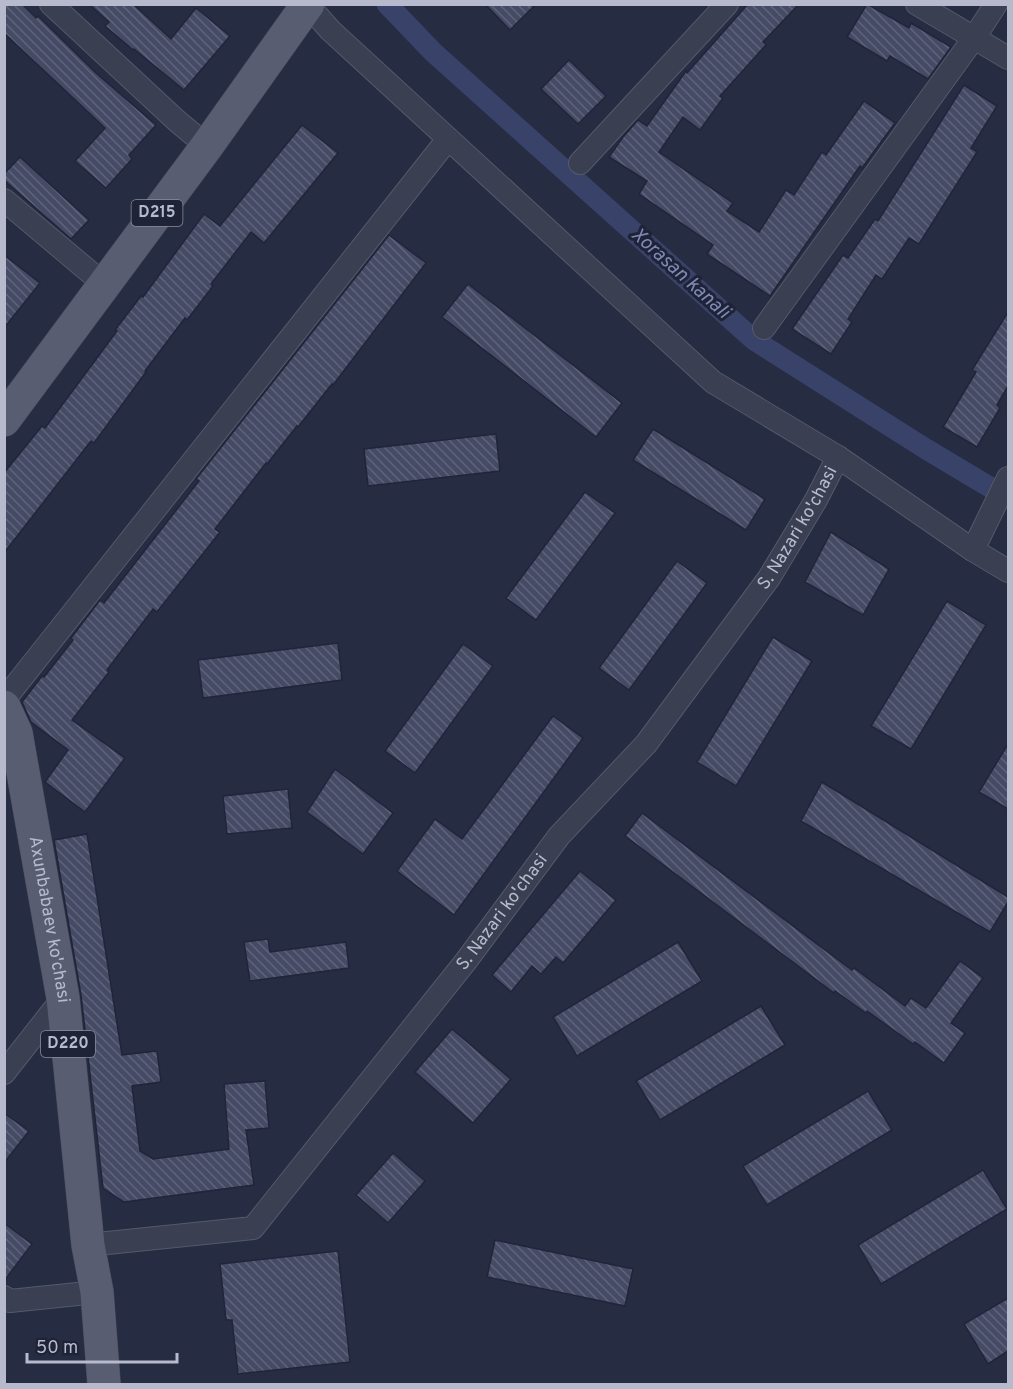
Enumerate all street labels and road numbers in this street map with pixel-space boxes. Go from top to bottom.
road number: D215 [132,200,182,226]
street label: S. Nazari ko'chasi [752,462,843,595]
street label: Axunbabaev ko'chasi [23,834,75,1004]
street label: S. Nazari ko'chasi [451,850,553,975]
road number: D220 [41,1031,95,1057]

